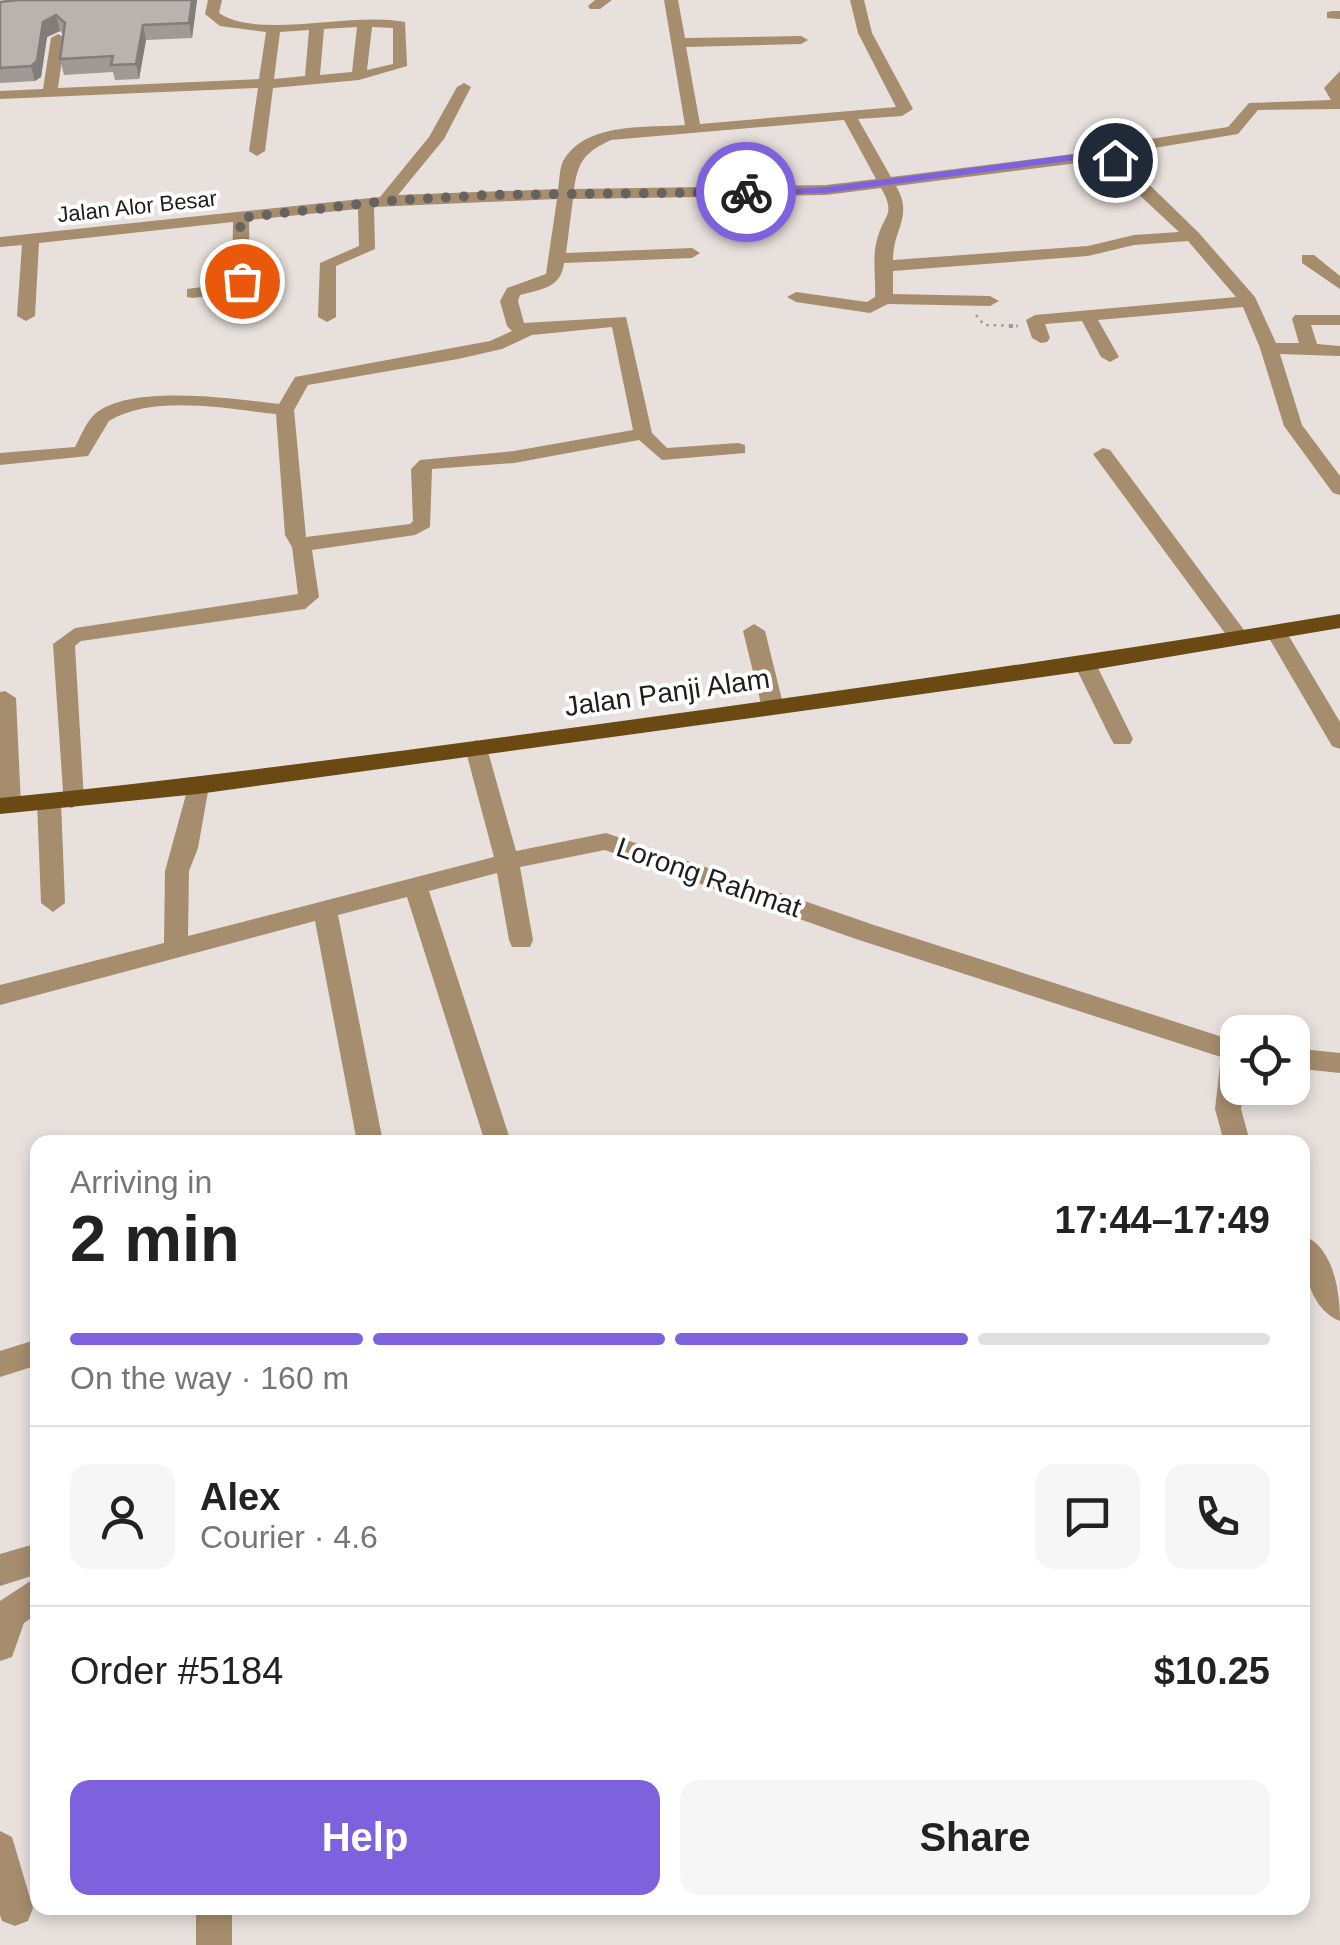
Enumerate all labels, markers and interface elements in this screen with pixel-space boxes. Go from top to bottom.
pin [1073,118,1158,203]
icon: home [1088,133,1143,188]
courier [696,142,796,242]
icon: bike [719,165,774,220]
street label: Jalan Alor Besar [56,186,218,227]
pin [200,239,285,324]
icon: bag [215,254,270,309]
street label: Jalan Panji Alam [562,663,772,722]
street label: Lorong Rahmat [613,831,805,924]
map controls [1220,1015,1310,1105]
button: locate [1220,1015,1310,1105]
text: Arriving in [70,1164,212,1200]
text: 17:44–17:49 [1054,1199,1270,1241]
text: 2 min [70,1202,240,1275]
text: On the way · 160 m [70,1360,349,1396]
button: person [70,1464,175,1569]
button: chat [1035,1464,1140,1569]
button: phone [1165,1464,1270,1569]
text: Alex [200,1476,280,1518]
text: Courier · 4.6 [200,1519,378,1555]
text: Order #5184 [70,1650,283,1692]
text: $10.25 [1154,1650,1270,1692]
button: Help [70,1780,660,1895]
button: Share [680,1780,1270,1895]

